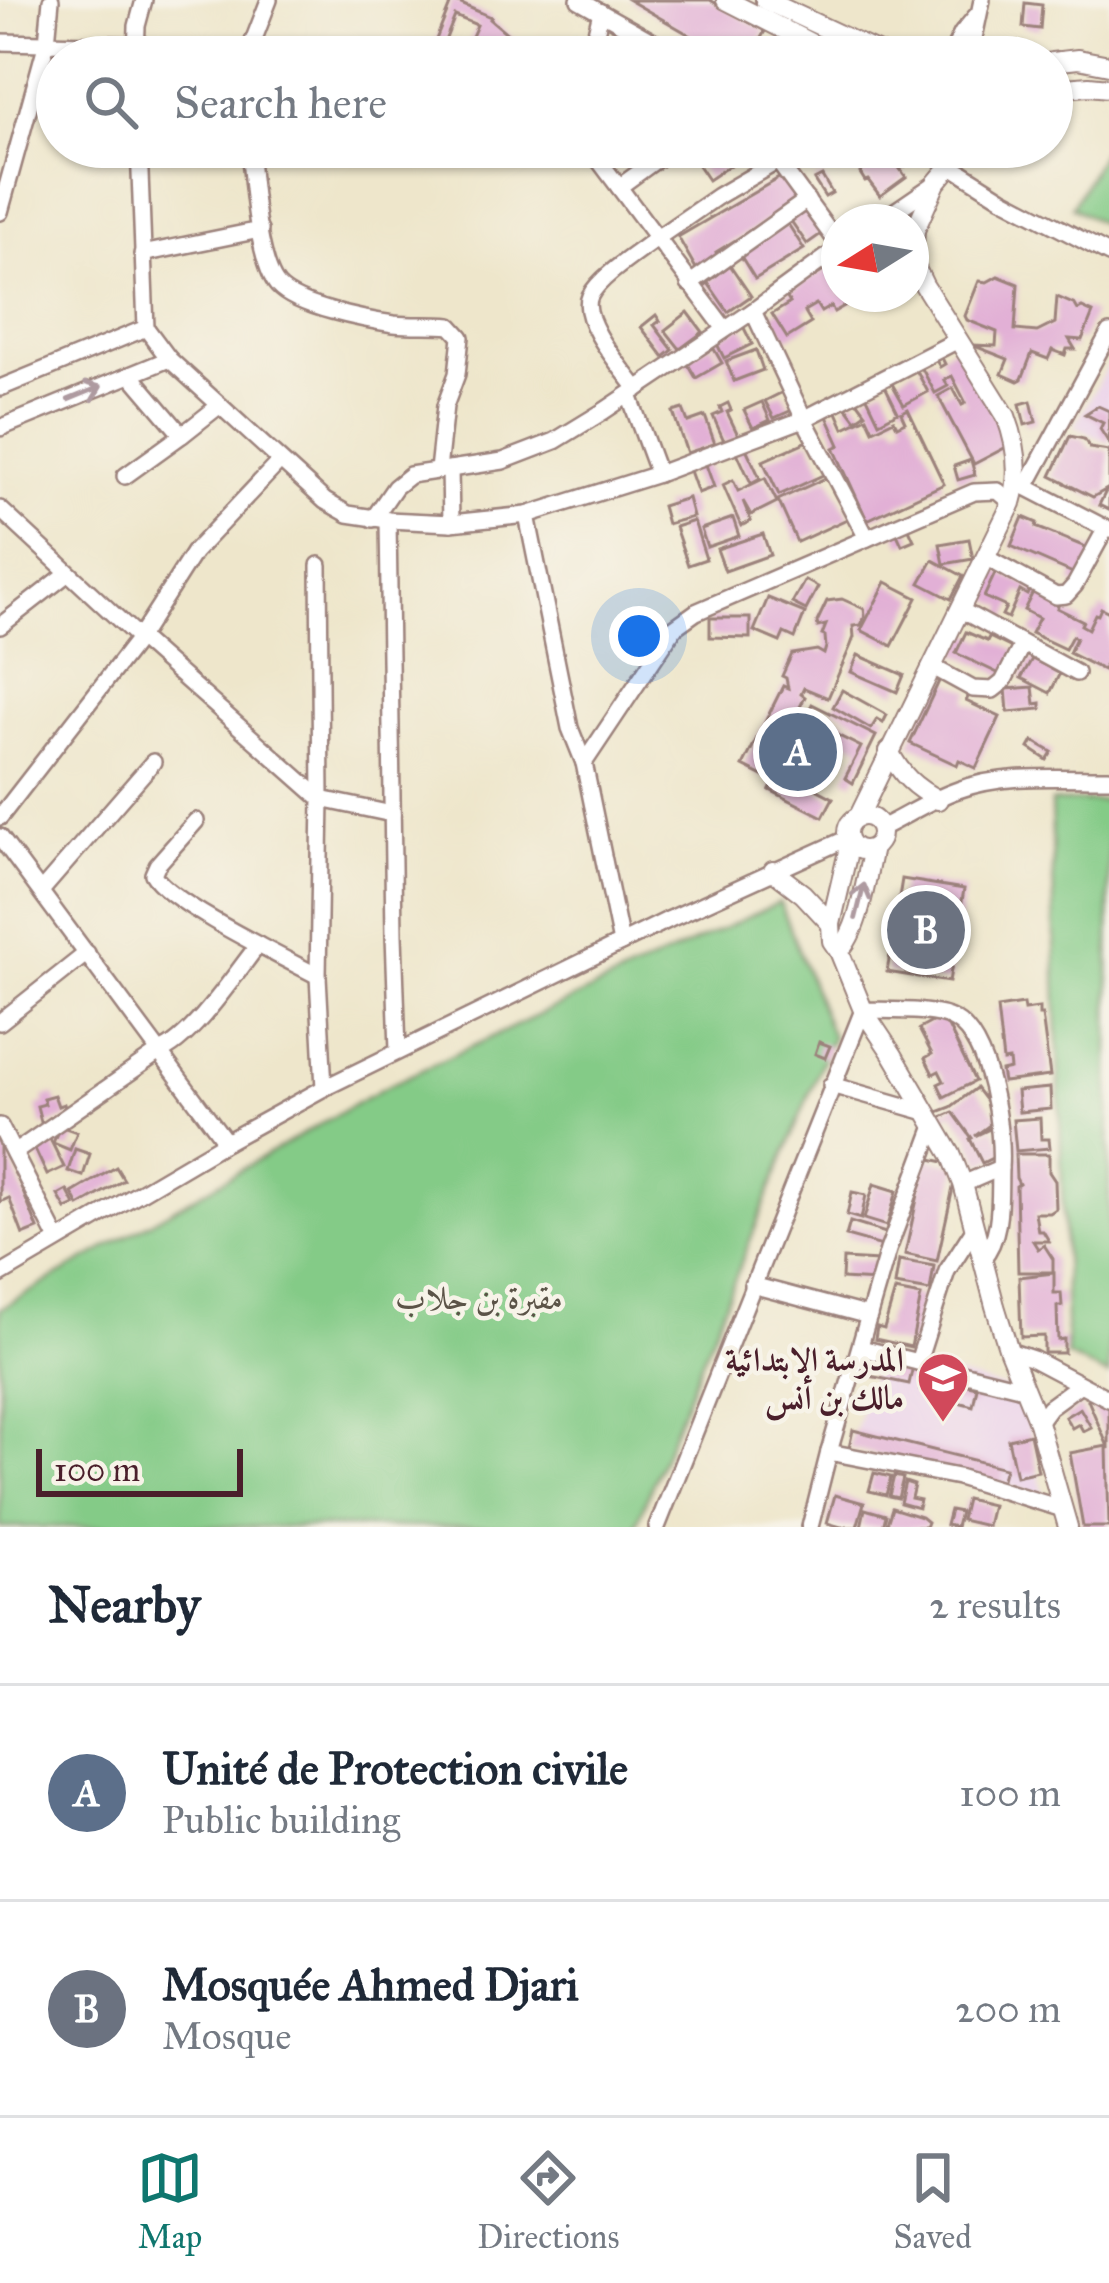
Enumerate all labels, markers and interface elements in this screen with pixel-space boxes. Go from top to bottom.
search box [36,36,1073,168]
icon: search [78,69,144,135]
text: Search here [174,75,387,130]
north arrow [821,204,929,312]
one-way arrow [65,381,102,403]
your location [609,606,669,666]
pin: A [759,707,837,797]
one-way arrow [850,883,872,921]
pin: B [887,885,965,975]
park label: مقبرة بن جلاب [395,1278,563,1318]
place label: المدرسة الابتدائية مالك بن أنس [725,1340,904,1421]
school or university icon: المدرسة الابتدائية مالك بن أنس [915,1350,971,1424]
scale bar [36,1443,243,1496]
text: 100 m [54,1450,140,1490]
text: Nearby [48,1574,200,1636]
text: 2 results [929,1581,1061,1629]
text: Unité de Protection civile [162,1741,628,1796]
text: A [74,1769,100,1817]
text: 100 m [959,1769,1061,1817]
text: Public building [162,1796,400,1844]
text: Mosquée Ahmed Djari [162,1957,579,2012]
text: B [74,1985,100,2033]
text: 200 m [955,1985,1061,2033]
text: Mosque [162,2012,292,2060]
tab: Map [137,2145,203,2257]
tab: Directions [477,2145,619,2257]
tab: Saved [894,2145,972,2257]

